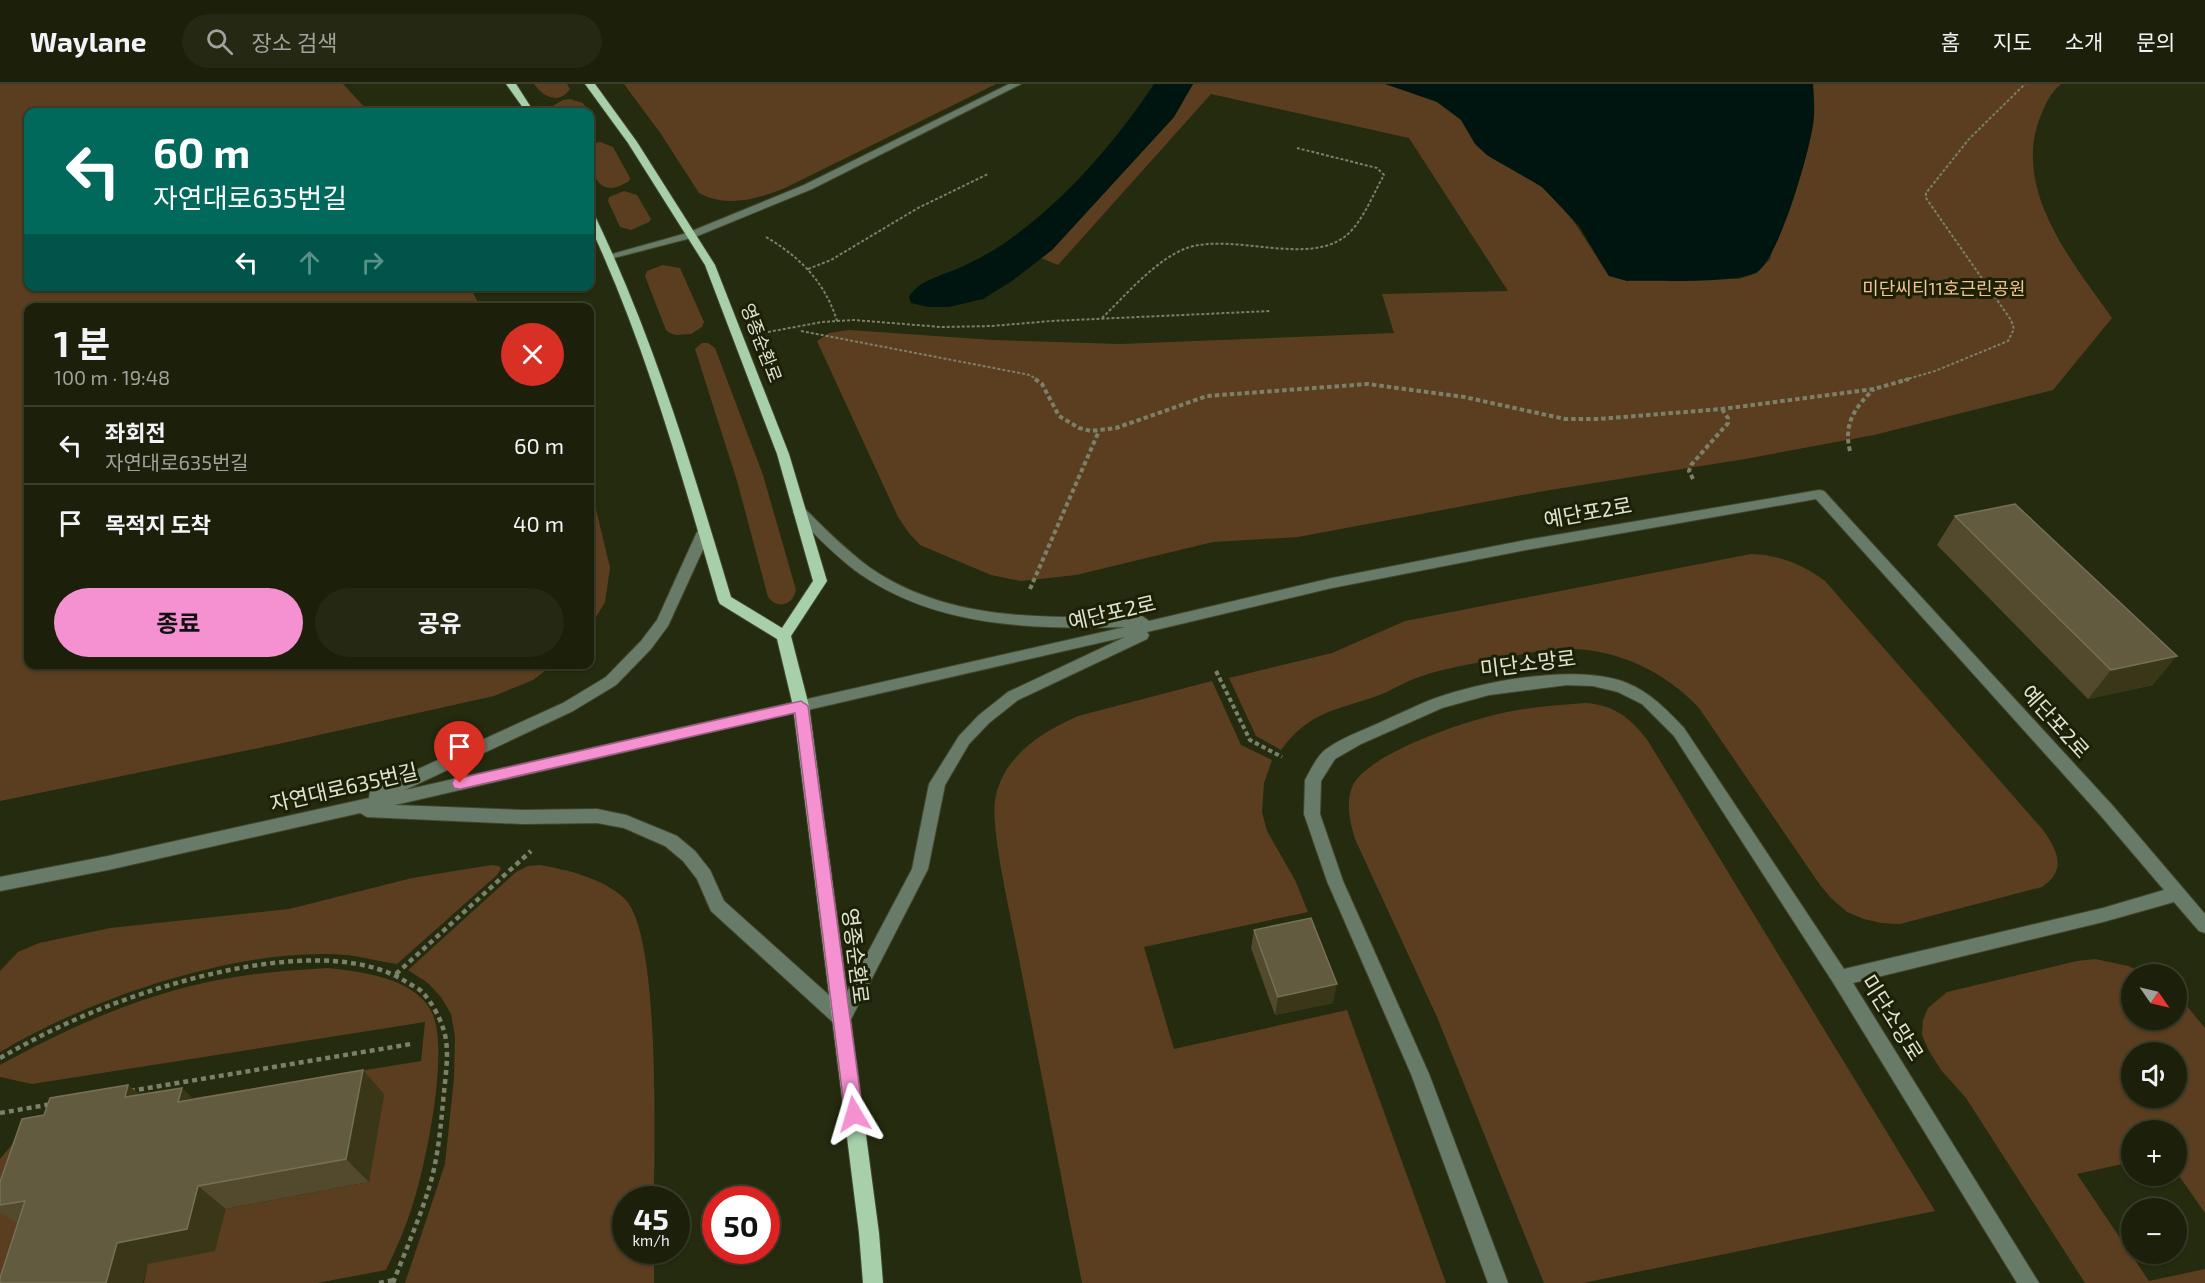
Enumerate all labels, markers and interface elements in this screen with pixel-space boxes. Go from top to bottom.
search box [182,14,602,68]
text: Waylane [30,24,146,58]
icon: search [203,25,236,58]
text: 장소 검색 [251,29,337,55]
text: 홈 [1941,29,1960,54]
text: 지도 [1993,29,2032,54]
text: 소개 [2065,29,2103,54]
text: 문의 [2136,29,2175,54]
text: 60 m [153,126,250,176]
icon: left [54,132,132,210]
text: 자연대로635번길 [153,181,347,213]
icon: left [230,246,263,279]
icon: ahead [293,246,326,279]
icon: right [356,246,389,279]
park label: 미단씨티11호근린공원 [1862,277,2026,299]
street label: 영종순환로 [737,300,787,385]
text: 1 분 [54,321,110,364]
button: close [501,323,564,386]
text: 100 m · 19:48 [54,365,170,389]
text: 좌회전 [105,419,166,445]
icon: left [54,429,87,462]
text: 60 m [514,432,564,458]
text: 자연대로635번길 [105,450,249,474]
street label: 예단포2로 [1542,491,1634,532]
icon: arrive [54,507,87,540]
text: 40 m [513,510,564,536]
text: 목적지 도착 [105,511,211,537]
button: 종료 [54,588,303,657]
button: 공유 [315,588,564,657]
street label: 예단포2로 [1065,589,1158,634]
street label: 미단소망로 [1478,644,1577,681]
street label: 예단포2로 [2017,680,2095,762]
pin [434,721,485,783]
icon: arrive [443,730,476,763]
street label: 자연대로635번길 [267,757,420,816]
street label: 영종순환로 [838,906,875,1005]
north arrow [2121,964,2187,1030]
map controls [2121,964,2187,1264]
street label: 미단소망로 [1857,970,1929,1065]
button: sound [2121,1042,2187,1108]
position arrow [822,1082,886,1146]
button: + [2121,1120,2187,1186]
speed limit sign: 50 [702,1186,780,1264]
button: − [2121,1198,2187,1264]
text: 45 [633,1200,669,1236]
text: km/h [632,1231,670,1249]

